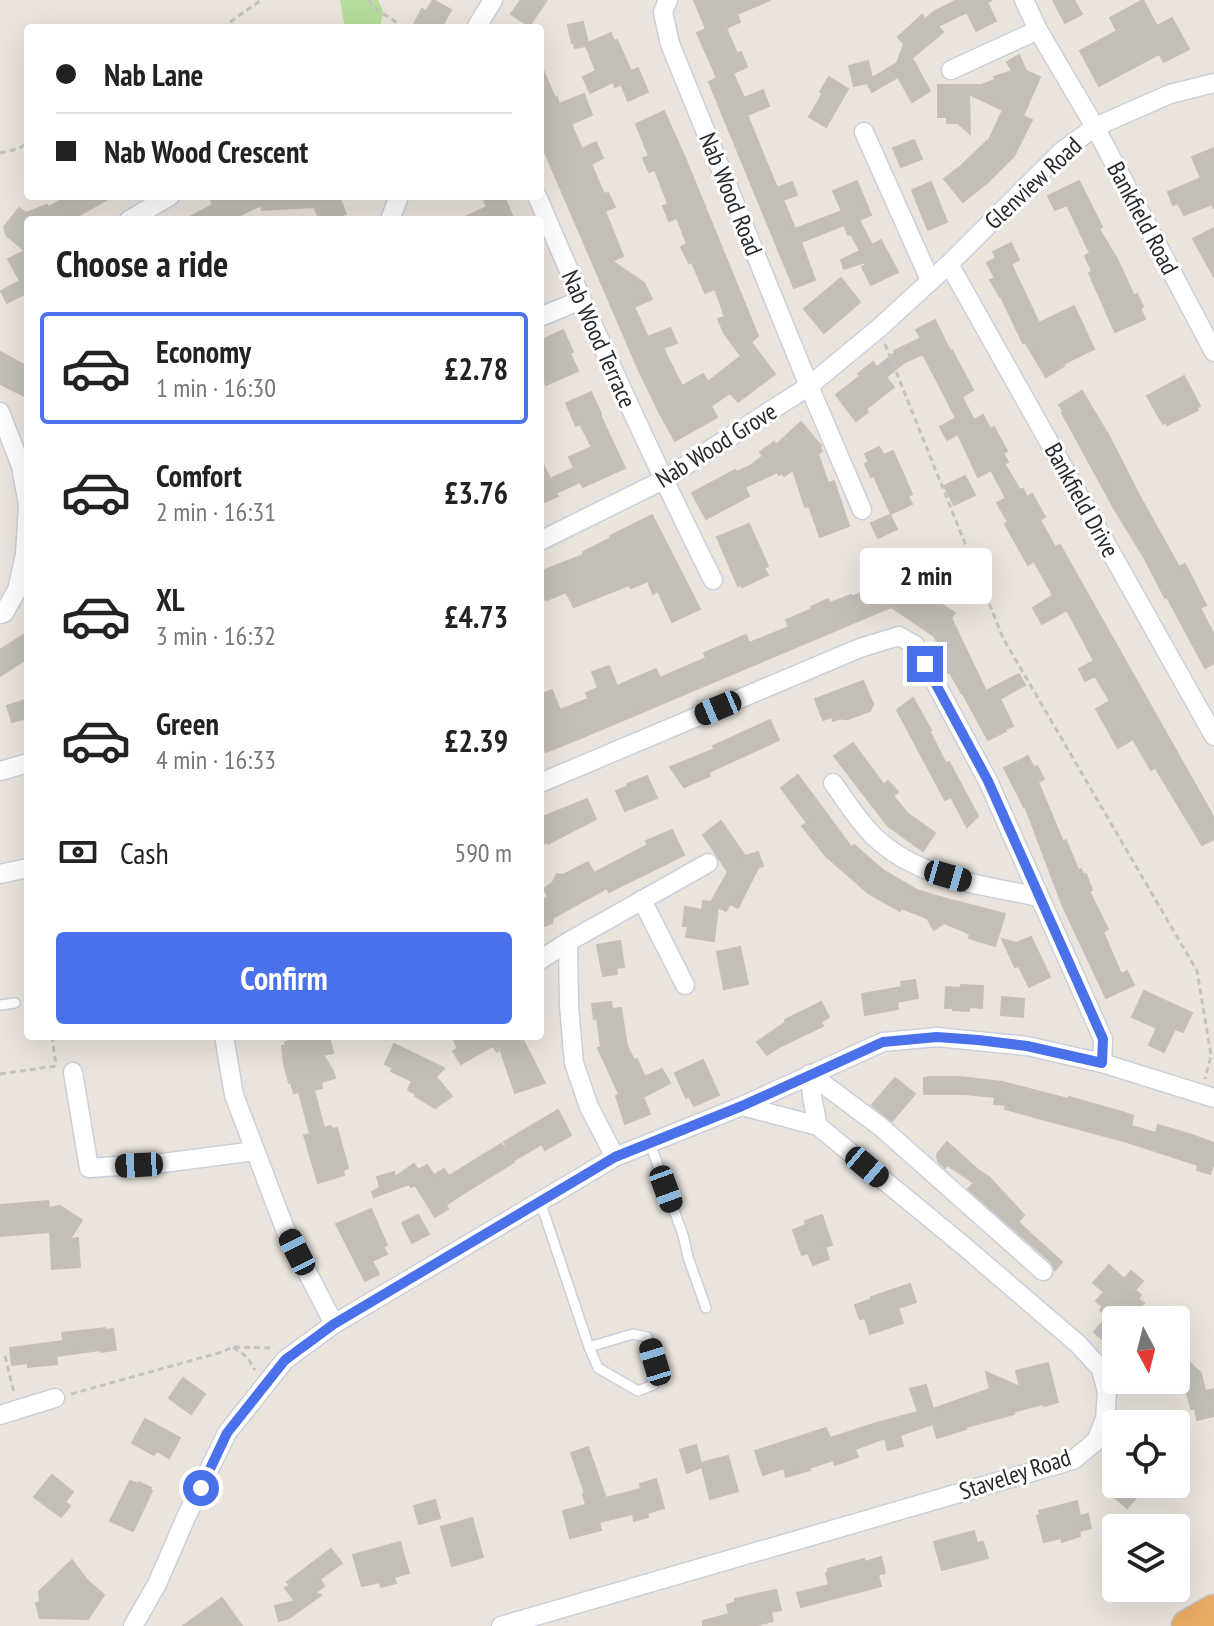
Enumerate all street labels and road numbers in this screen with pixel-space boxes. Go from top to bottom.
street label: Nab Wood Road [692,128,770,260]
street label: Glenview Road [978,130,1088,236]
street label: Bankfield Road [1100,156,1186,280]
street label: Nab Wood Terrace [555,265,643,413]
street label: Nab Wood Grove [650,396,782,494]
street label: Bankfield Drive [1038,437,1126,563]
street label: Staveley Road [955,1441,1075,1507]

